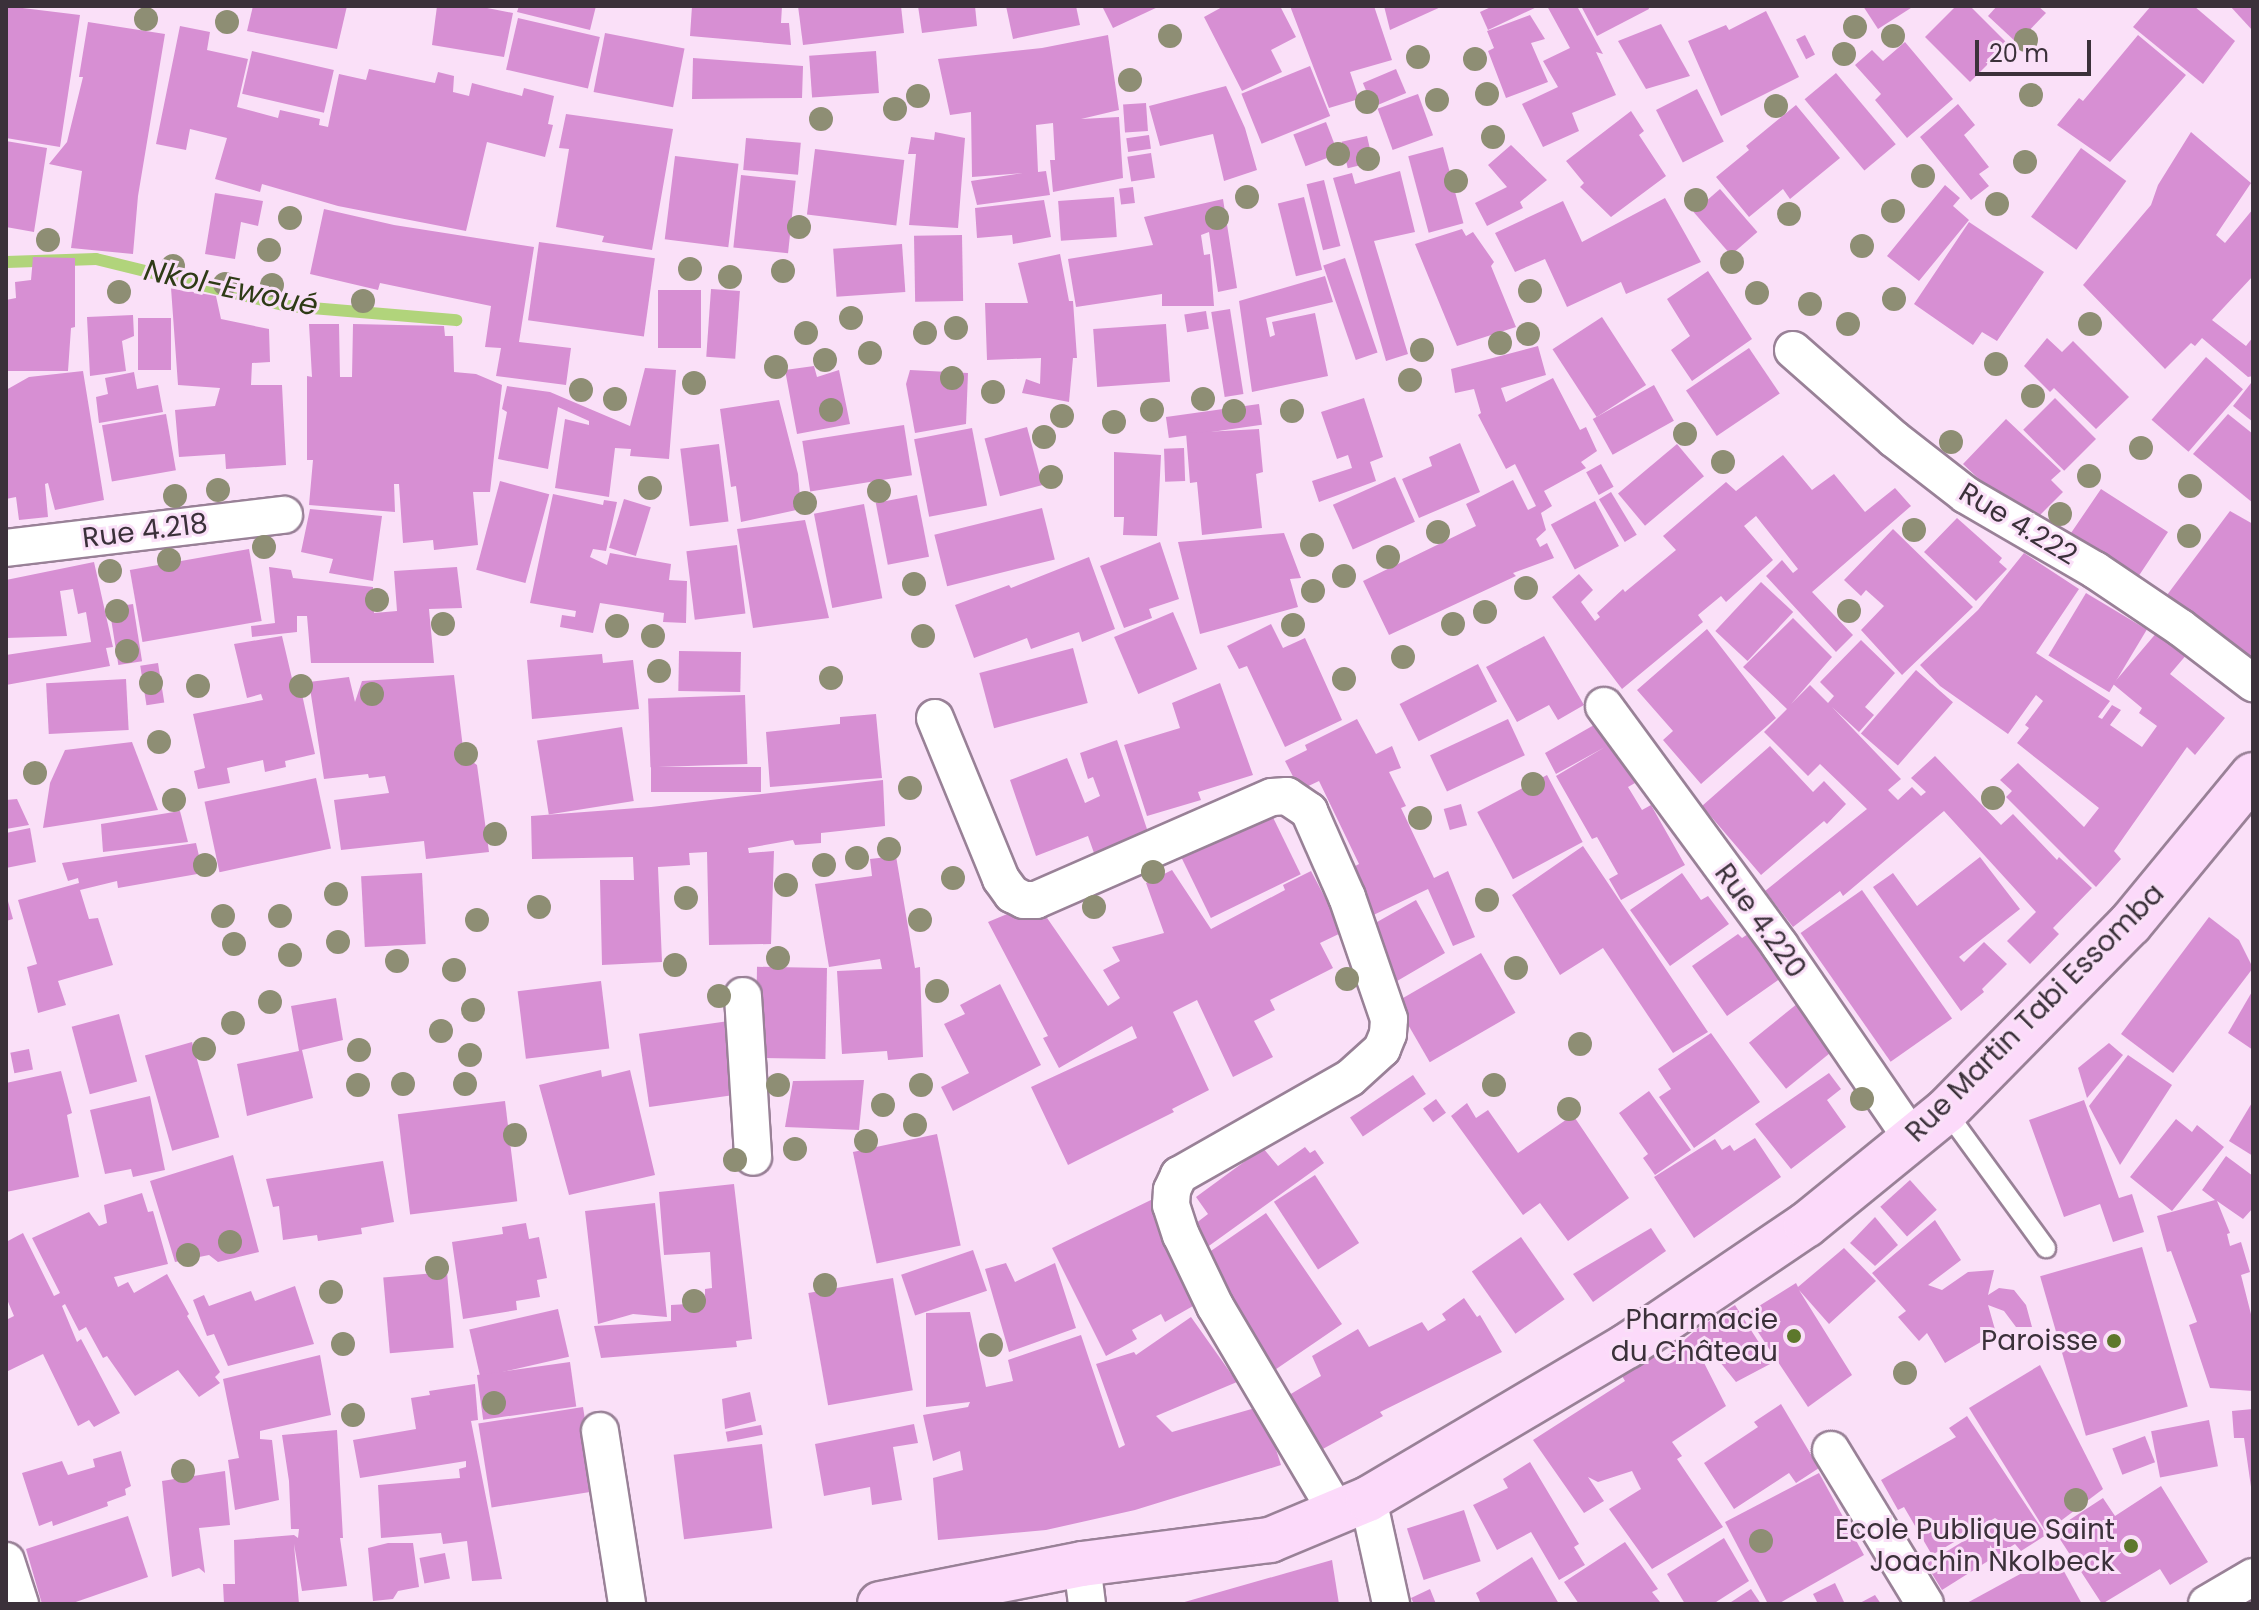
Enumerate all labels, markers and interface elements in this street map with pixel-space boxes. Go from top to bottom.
scale bar [1979,24,2095,74]
text: 20 m [1989,37,2049,70]
water label: Nkol-Ewoué [141,252,321,324]
street label: Rue 4.222 [1953,476,2083,572]
street label: Rue 4.218 [80,507,210,555]
street label: Rue 4.220 [1707,857,1813,985]
street label: Rue Martin Tabi Essomba [1899,877,2171,1149]
place label: Pharmacie du Château [1611,1303,1778,1369]
place label: Paroisse [1981,1324,2098,1358]
marker: Pharmacie du Château [1785,1327,1803,1345]
marker: Paroisse [2105,1332,2123,1350]
place label: Ecole Publique Saint Joachin Nkolbeck [1835,1513,2115,1579]
marker: Ecole Publique Saint Joachin Nkolbeck [2122,1537,2140,1555]

